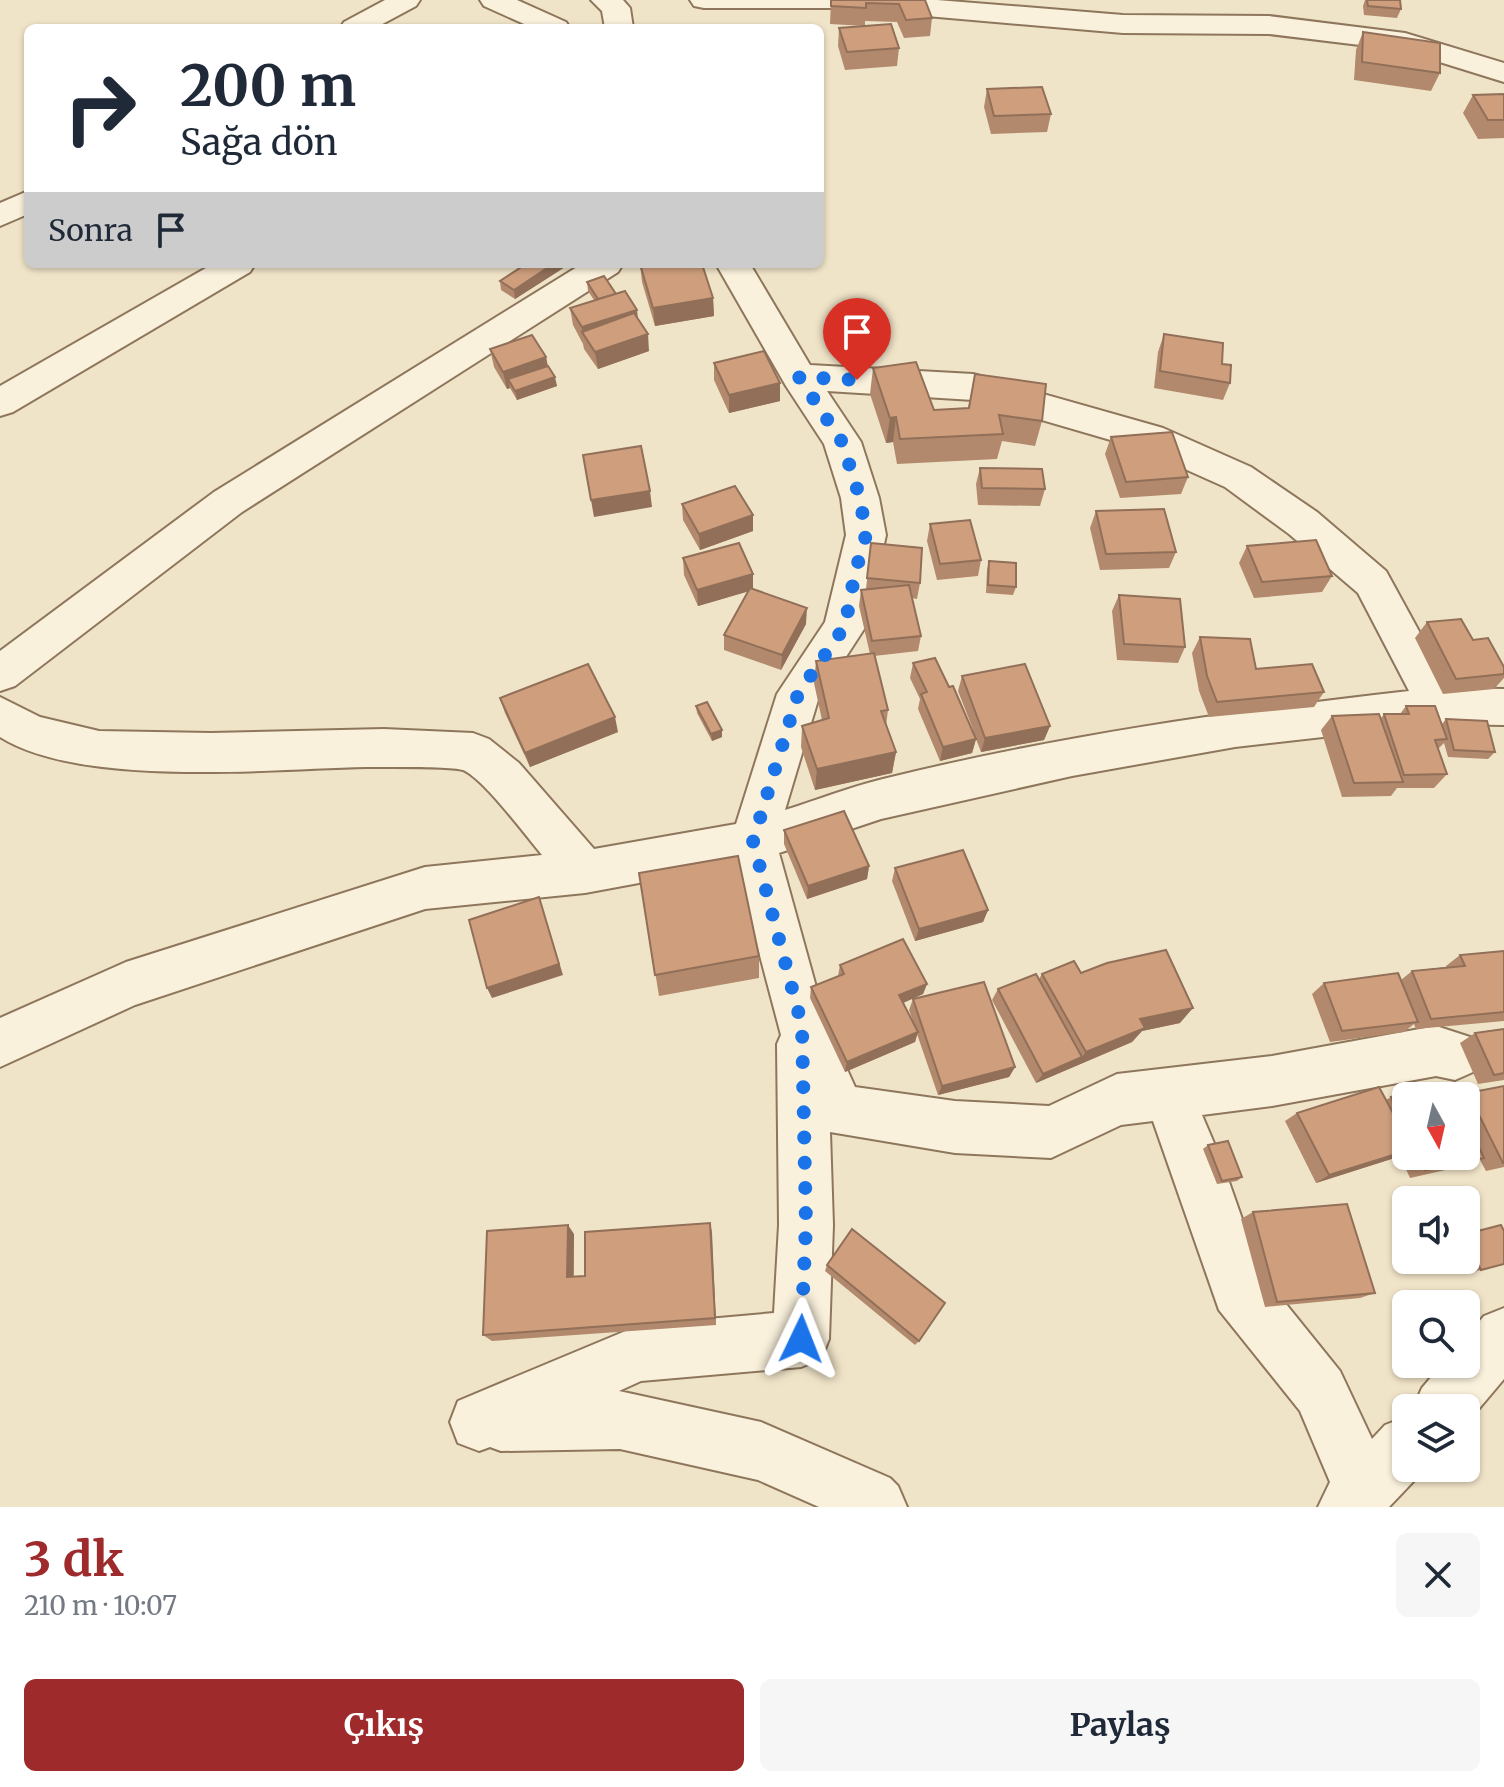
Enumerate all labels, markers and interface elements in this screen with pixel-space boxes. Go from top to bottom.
text: 200 m [180,51,356,121]
icon: right [48,56,152,160]
text: Sağa dön [180,120,338,165]
icon: arrive [149,208,193,252]
text: Sonra [48,211,133,249]
pin [823,298,891,380]
icon: arrive [835,310,879,354]
north arrow [1392,1082,1480,1170]
map controls [1392,1082,1480,1482]
button: sound [1392,1186,1480,1274]
button: search [1392,1290,1480,1378]
position arrow [759,1297,843,1381]
button: layers [1392,1394,1480,1482]
text: 3 dk [24,1529,124,1589]
button: close [1396,1533,1480,1617]
text: 210 m · 10:07 [24,1589,177,1622]
button: Çıkış [24,1679,744,1771]
button: Paylaş [760,1679,1480,1771]

